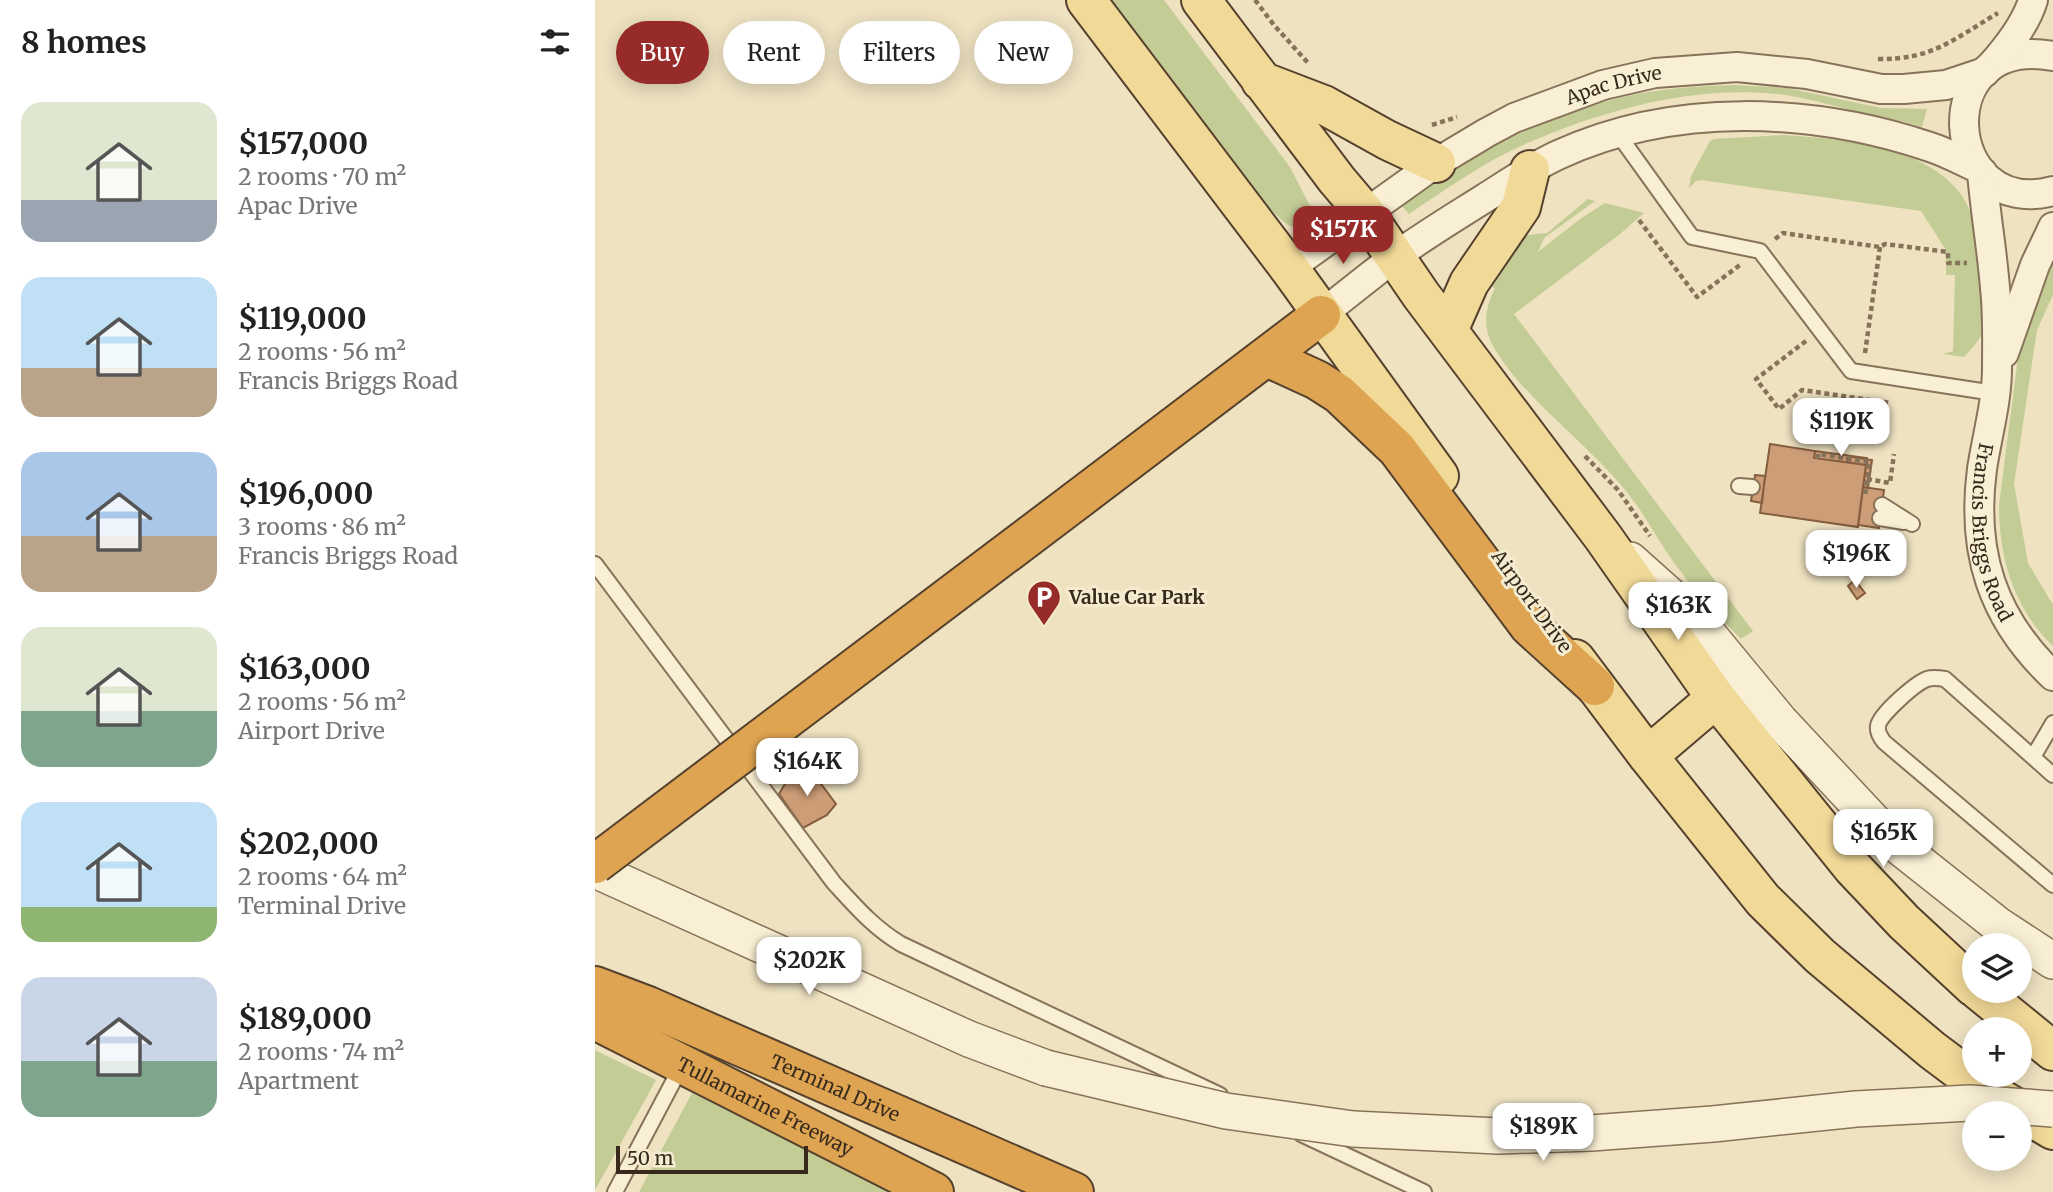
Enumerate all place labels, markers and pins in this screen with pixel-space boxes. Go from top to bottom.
pin: $157K [1294,206,1392,266]
pin: $119K [1792,398,1890,458]
pin: $196K [1807,530,1905,590]
parking icon: Value Car Park [1025,578,1063,627]
pin: $163K [1629,582,1727,642]
place label: Value Car Park [1068,585,1205,609]
pin: $164K [758,738,856,798]
pin: $165K [1834,810,1932,869]
pin: $202K [760,937,858,997]
pin: $189K [1494,1104,1592,1163]

